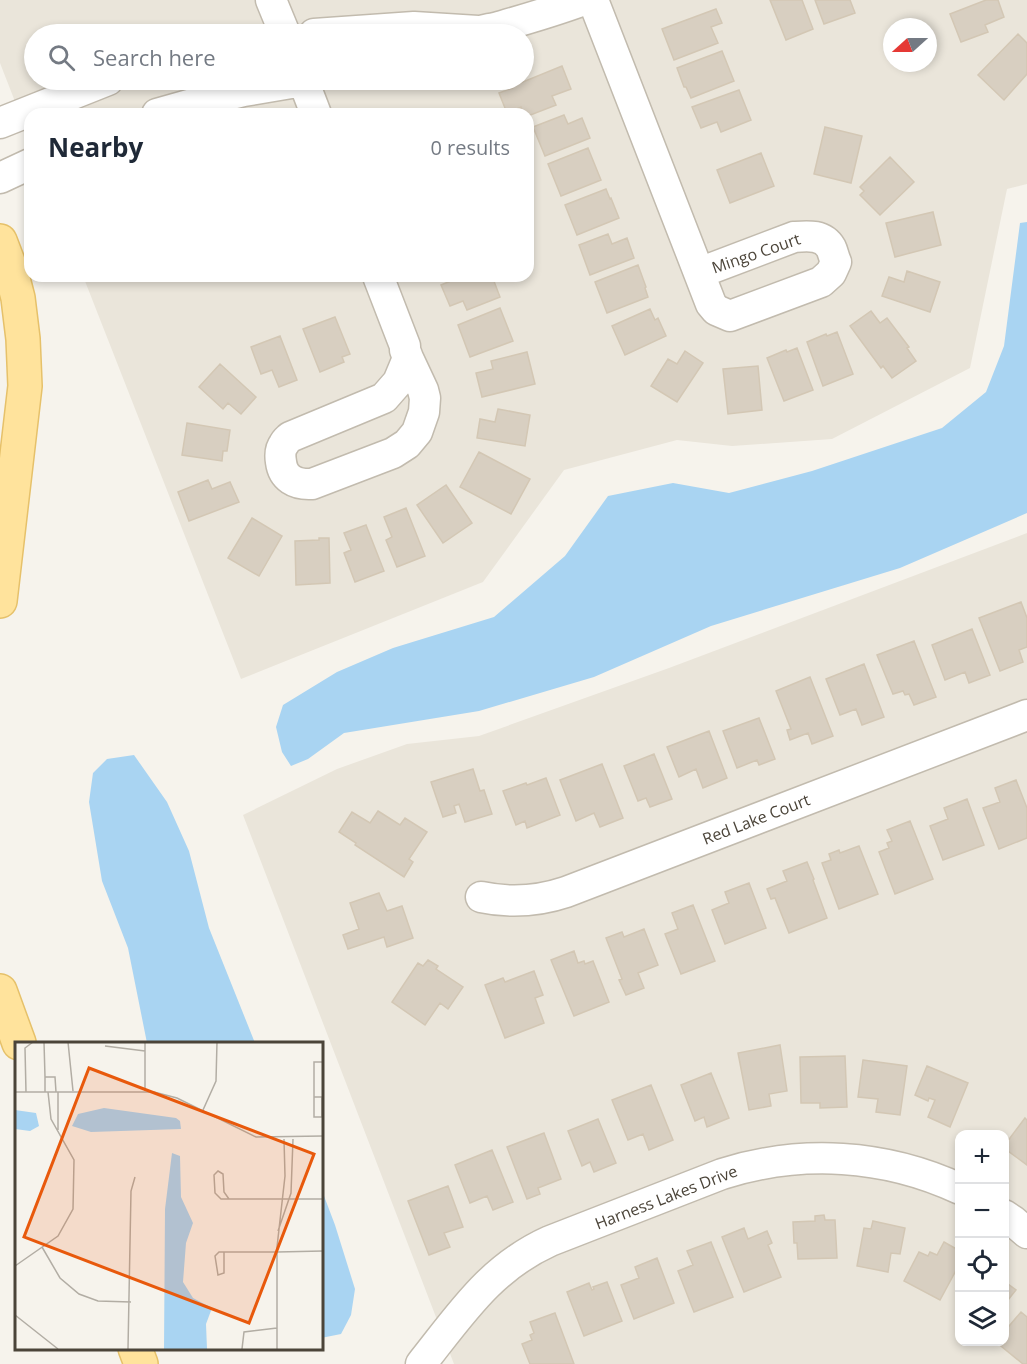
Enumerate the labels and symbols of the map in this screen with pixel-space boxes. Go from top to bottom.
north arrow [883,18,937,72]
street label: Mingo Court [709,227,804,278]
street label: Red Lake Court [699,788,813,850]
inset map [15,1042,322,1349]
street label: Harness Lakes Drive [592,1160,740,1234]

